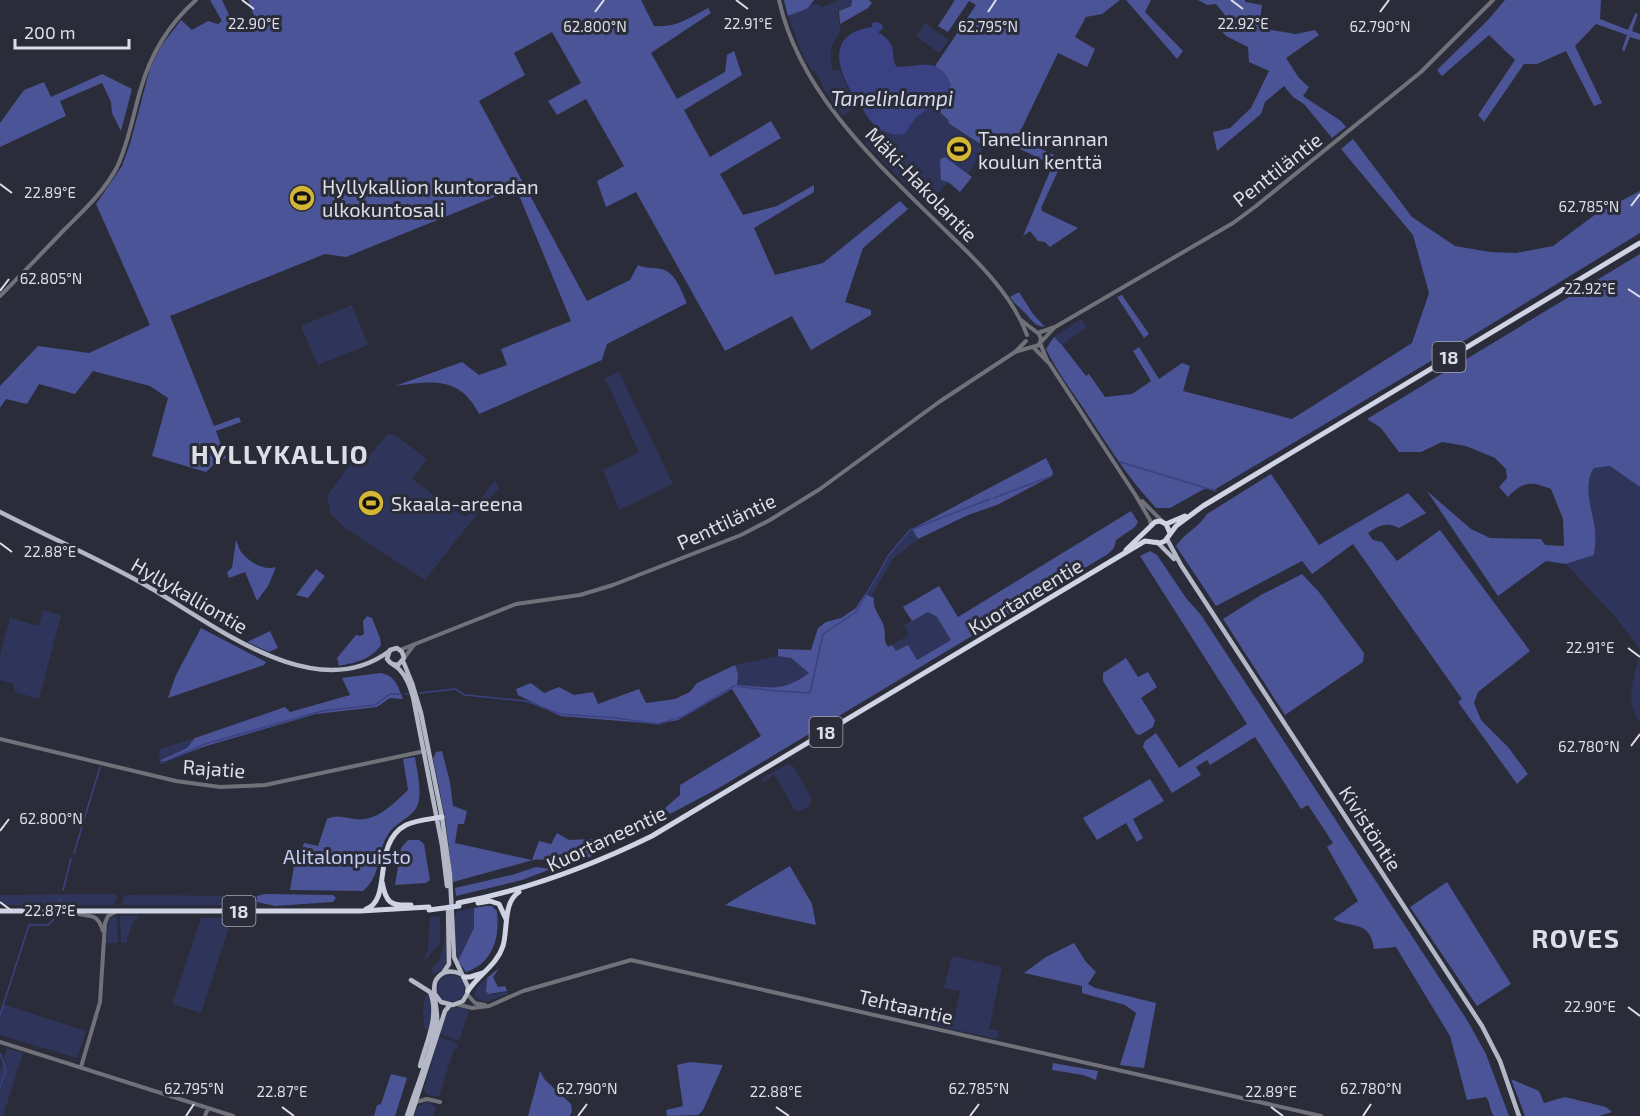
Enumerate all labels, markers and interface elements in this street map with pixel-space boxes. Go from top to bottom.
scale bar [15,12,129,50]
text: 22.90°E [228,14,280,32]
text: 22.91°E [724,14,772,32]
text: 22.92°E [1217,14,1269,32]
text: 62.800°N [563,17,627,35]
text: 62.795°N [958,17,1018,35]
text: 62.790°N [1349,17,1411,35]
text: 200 m [24,21,76,43]
water label: Tanelinlampi [831,85,953,110]
street label: Mäki-Hakolantie [861,122,983,246]
place label: Tanelinrannan koulun kenttä [978,126,1108,173]
street label: Penttiläntie [1228,127,1326,211]
sports icon: Tanelinrannan koulun kenttä [944,134,974,164]
place label: Hyllykallion kuntoradan ulkokuntosali [322,174,539,221]
text: 22.89°E [24,183,76,201]
sports icon: Hyllykallion kuntoradan ulkokuntosali [287,183,317,213]
text: 62.785°N [1559,197,1619,215]
text: 62.805°N [20,269,82,287]
text: 22.92°E [1564,279,1616,297]
road number: 18 [1432,342,1466,372]
district label: HYLLYKALLIO [191,438,369,469]
sports icon: Skaala-areena [356,488,386,518]
street label: Penttiläntie [673,488,779,554]
place label: Skaala-areena [391,491,523,515]
text: 22.88°E [24,542,76,560]
street label: Hyllykalliontie [128,552,252,638]
street label: Kuortaneentie [963,552,1087,640]
text: 22.91°E [1566,638,1614,656]
road number: 18 [810,717,842,747]
text: 62.780°N [1558,737,1620,755]
street label: Rajatie [182,754,246,782]
street label: Kivistöntie [1335,781,1407,875]
street label: Kuortaneentie [542,800,670,876]
text: 62.800°N [19,809,83,827]
park label: Alitalonpuisto [283,844,411,868]
road number: 18 [222,896,256,926]
text: 22.87°E [25,901,75,919]
district label: ROVES [1532,922,1620,953]
street label: Tehtaantie [856,983,956,1029]
text: 22.90°E [1564,997,1616,1015]
text: 62.795°N [164,1079,224,1097]
text: 62.790°N [556,1079,618,1097]
text: 62.785°N [949,1079,1009,1097]
text: 62.780°N [1340,1079,1402,1097]
text: 22.87°E [257,1082,307,1100]
text: 22.88°E [750,1082,802,1100]
text: 22.89°E [1245,1082,1297,1100]

